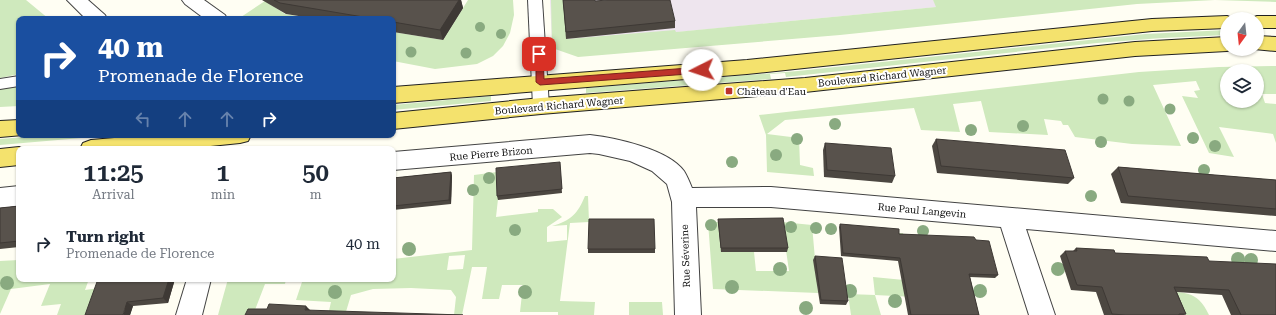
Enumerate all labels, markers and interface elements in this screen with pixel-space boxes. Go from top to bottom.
north arrow [1220,12,1264,56]
map controls [1220,12,1264,108]
text: 40 m [98,31,163,64]
icon: right [32,32,84,84]
pin [522,37,556,71]
icon: arrive [528,43,550,65]
position arrow [681,49,723,91]
street label: Boulevard Richard Wagner [817,64,947,89]
button: layers [1220,64,1264,108]
text: Promenade de Florence [98,65,303,86]
marker: Château d'Eau [724,86,734,96]
place label: Château d'Eau [737,86,807,97]
street label: Boulevard Richard Wagner [494,94,624,117]
icon: left [132,108,154,130]
icon: ahead [174,108,196,130]
icon: ahead [216,108,238,130]
icon: right [258,108,280,130]
street label: Rue Pierre Brizon [449,144,534,163]
text: 11:25 [83,159,144,187]
text: 1 [216,159,230,187]
text: 50 [302,159,329,187]
text: Arrival [92,187,135,202]
text: min [211,187,235,202]
text: m [310,187,322,202]
street label: Rue Paul Langevin [877,201,967,220]
street label: Rue Séverine [679,224,692,288]
text: Turn right [66,228,145,246]
icon: right [32,233,54,255]
text: 40 m [346,235,380,253]
text: Promenade de Florence [66,246,214,261]

